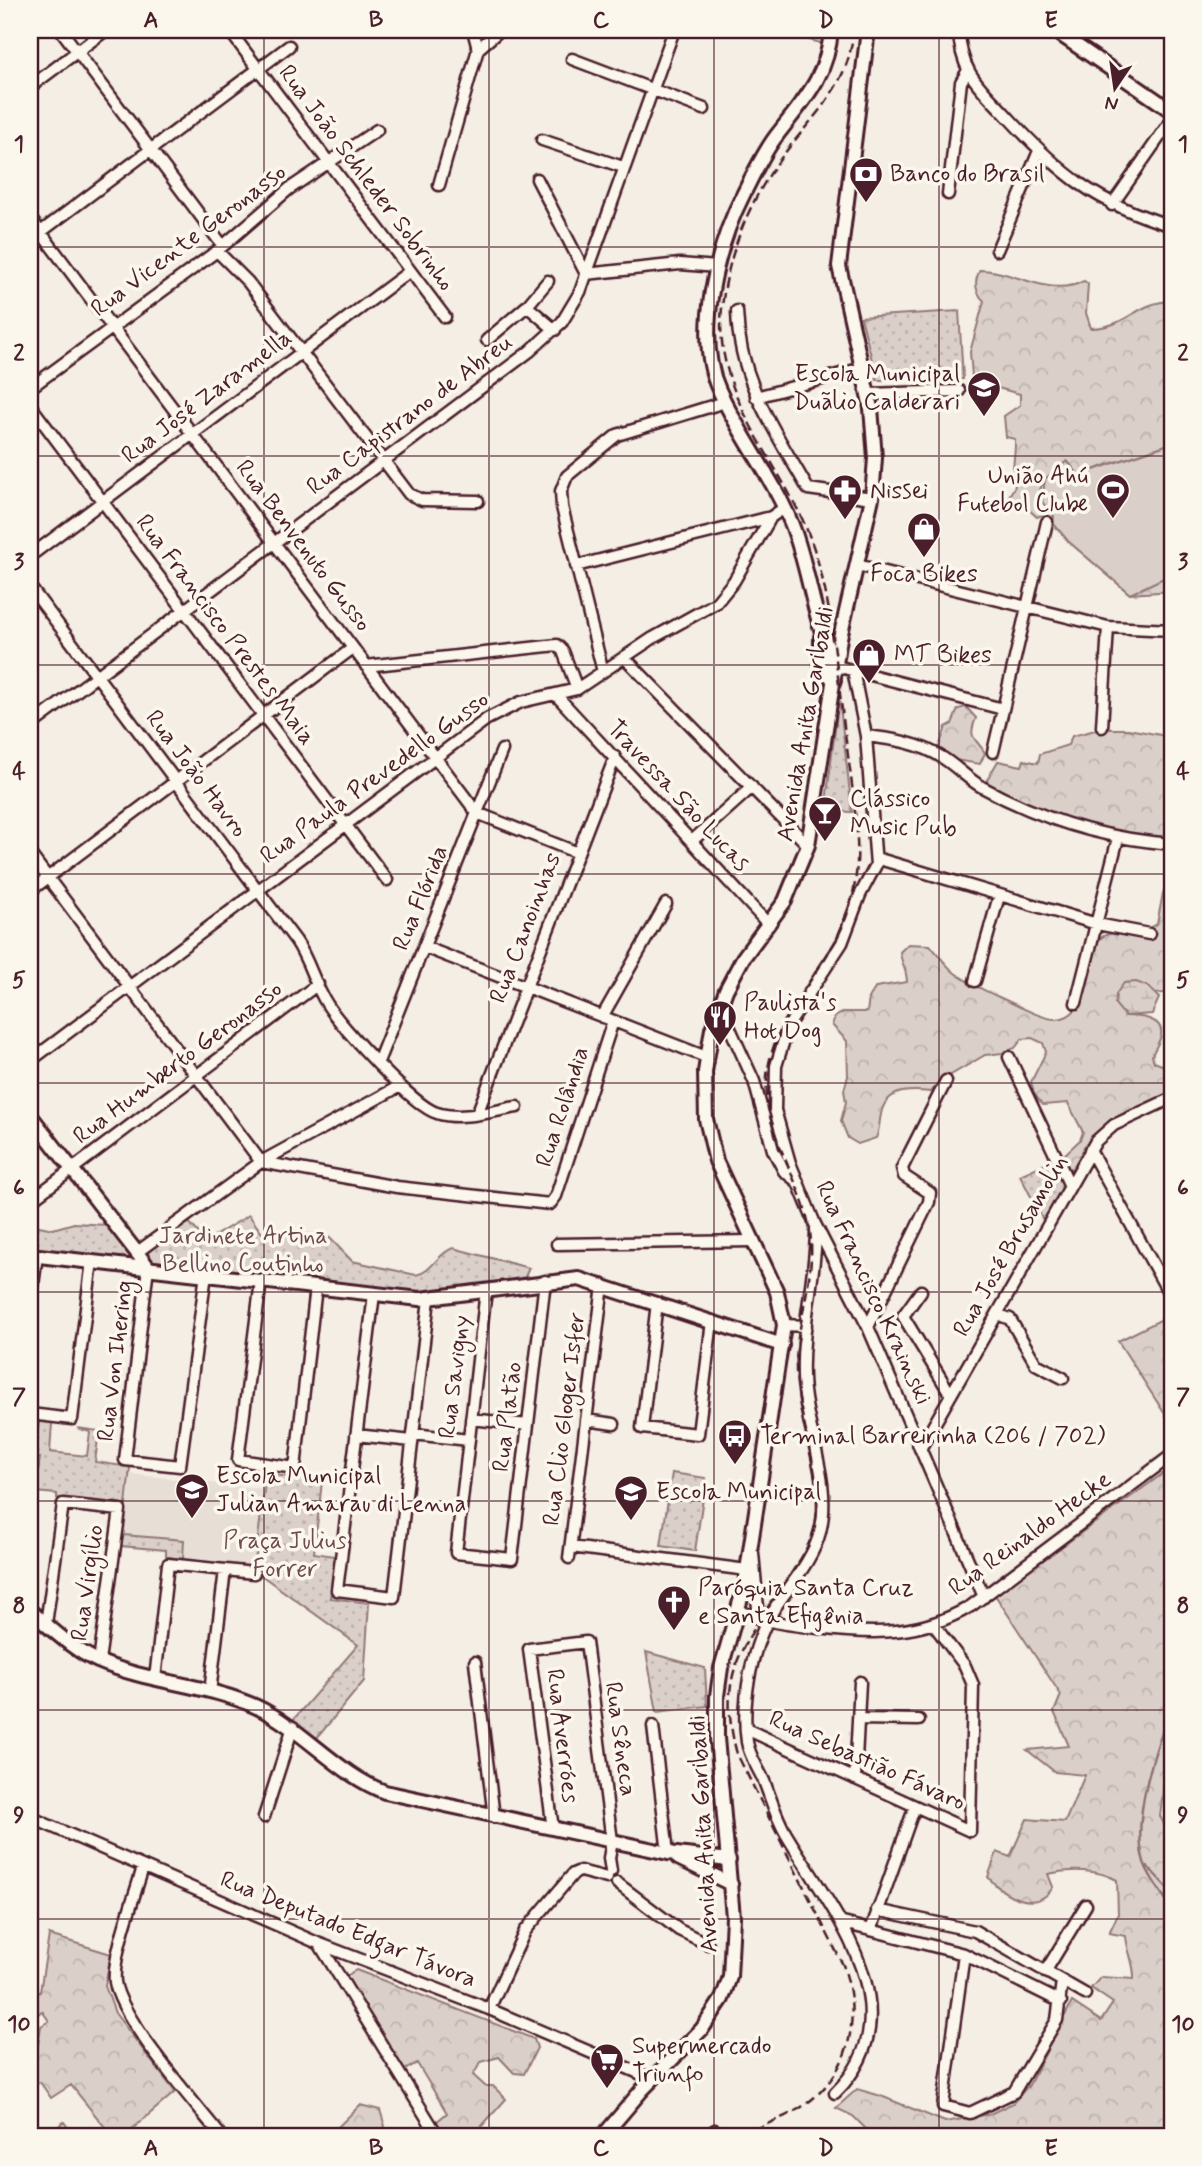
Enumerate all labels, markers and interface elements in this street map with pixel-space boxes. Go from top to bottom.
text: A [143,6,159,36]
text: B [369,6,384,36]
text: C [593,6,610,36]
text: D [818,6,834,36]
text: E [1044,6,1058,36]
north arrow [1080,52,1150,122]
street label: Rua João Schleder Sobrinho [271,59,461,297]
text: N [1103,89,1120,117]
text: 1 [14,130,24,160]
text: 1 [1178,130,1188,160]
bank icon: Banco do Brasil [847,155,885,204]
street label: Rua Vicente Geronasso [85,157,293,325]
place label: Banco do Brasil [890,159,1045,190]
street label: Rua José Zaramella [115,323,299,471]
street label: Rua Capistrano de Abreu [301,327,519,503]
text: 2 [13,339,25,369]
text: 2 [1177,339,1189,369]
place label: Escola Municipal Duãlio Calderari [793,359,960,418]
school or university icon: Escola Municipal Duãlio Calderari [965,369,1003,418]
street label: Rua Benvenuto Gusso [228,454,378,638]
place label: União Ahú Futebol Clube [957,461,1088,520]
sports icon: União Ahú Futebol Clube [1094,471,1132,520]
pharmacy icon: Nissei [826,472,864,521]
place label: Nissei [870,476,928,507]
street label: Rua Francisco Prestes Maia [128,508,322,752]
shop icon: Foca Bikes [905,510,943,559]
text: 3 [14,548,25,578]
text: 3 [1178,548,1189,578]
place label: Foca Bikes [870,559,978,590]
street label: Avenida Anita Garibaldi [770,604,842,844]
shop icon: MT Bikes [850,636,888,685]
place label: MT Bikes [894,640,992,671]
street label: Rua Paula Prevedello Gusso [254,684,496,872]
street label: Rua João Havro [138,704,254,844]
street label: Travessa São Lucas [600,714,756,878]
text: 4 [12,757,26,787]
text: 4 [1176,757,1190,787]
place label: Clássico Music Pub [850,784,957,843]
bar icon: Clássico Music Pub [806,794,844,843]
street label: Rua Flórida [386,841,456,955]
street label: Rua Canoinhas [483,848,569,1008]
text: 5 [12,966,26,996]
text: 5 [1176,966,1190,996]
street label: Rua Humberto Geronasso [67,974,289,1152]
place label: Paulista's Hot Dog [744,988,837,1047]
restaurant icon: Paulista's Hot Dog [701,998,739,1047]
street label: Rua Rolândia [529,1043,597,1171]
street label: Rua José Brusamolin [946,1149,1076,1343]
text: 6 [13,1174,25,1204]
text: 6 [1177,1174,1189,1204]
street label: Rua Francisco Krainski [808,1176,938,1410]
park label: Jardinete Artina Bellino Coutinho [158,1221,328,1280]
street label: Rua Von Ihering [91,1279,143,1444]
street label: Rua Clio Gloger Isfer [537,1310,595,1528]
street label: Rua Savigny [432,1313,480,1441]
street label: Rua Platão [486,1360,530,1474]
text: 7 [12,1383,26,1413]
text: 7 [1176,1383,1190,1413]
bus stop icon: Terminal Barreirinha (206 / 702) [716,1417,754,1466]
place label: Terminal Barreirinha (206 / 702) [760,1421,1106,1452]
place label: Escola Municipal Julian Amarau di Lenna [216,1461,466,1520]
street label: Rua Reinaldo Hecke [942,1464,1118,1604]
school or university icon: Escola Municipal Julian Amarau di Lenna [173,1471,211,1520]
school or university icon: Escola Municipal [612,1473,650,1522]
place label: Escola Municipal [656,1477,822,1508]
street label: Rua Virgílio [64,1523,113,1644]
park label: Praça Julius Forrer [223,1526,347,1585]
place label: Paróquia Santa Cruz e Santa Efigênia [698,1573,914,1632]
church icon: Paróquia Santa Cruz e Santa Efigênia [655,1583,693,1632]
text: 8 [13,1592,25,1622]
text: 8 [1177,1592,1189,1622]
street label: Rua Averróes [538,1667,586,1805]
street label: Rua Sêneca [597,1680,643,1798]
street label: Rua Sebastião Fávaro [764,1704,970,1818]
street label: Avenida Anita Garibaldi [682,1714,726,1954]
text: 9 [13,1801,25,1831]
text: 9 [1177,1801,1189,1831]
street label: Rua Deputado Edgar Távora [214,1864,481,1998]
text: 10 [7,2010,31,2040]
text: 10 [1171,2010,1195,2040]
place label: Supermercado Triunfo [632,2031,772,2092]
supermarket icon: Supermercado Triunfo [588,2041,626,2090]
text: A [143,2134,159,2164]
text: B [369,2134,384,2164]
text: C [593,2134,610,2164]
text: D [818,2134,834,2164]
text: E [1044,2134,1058,2164]

